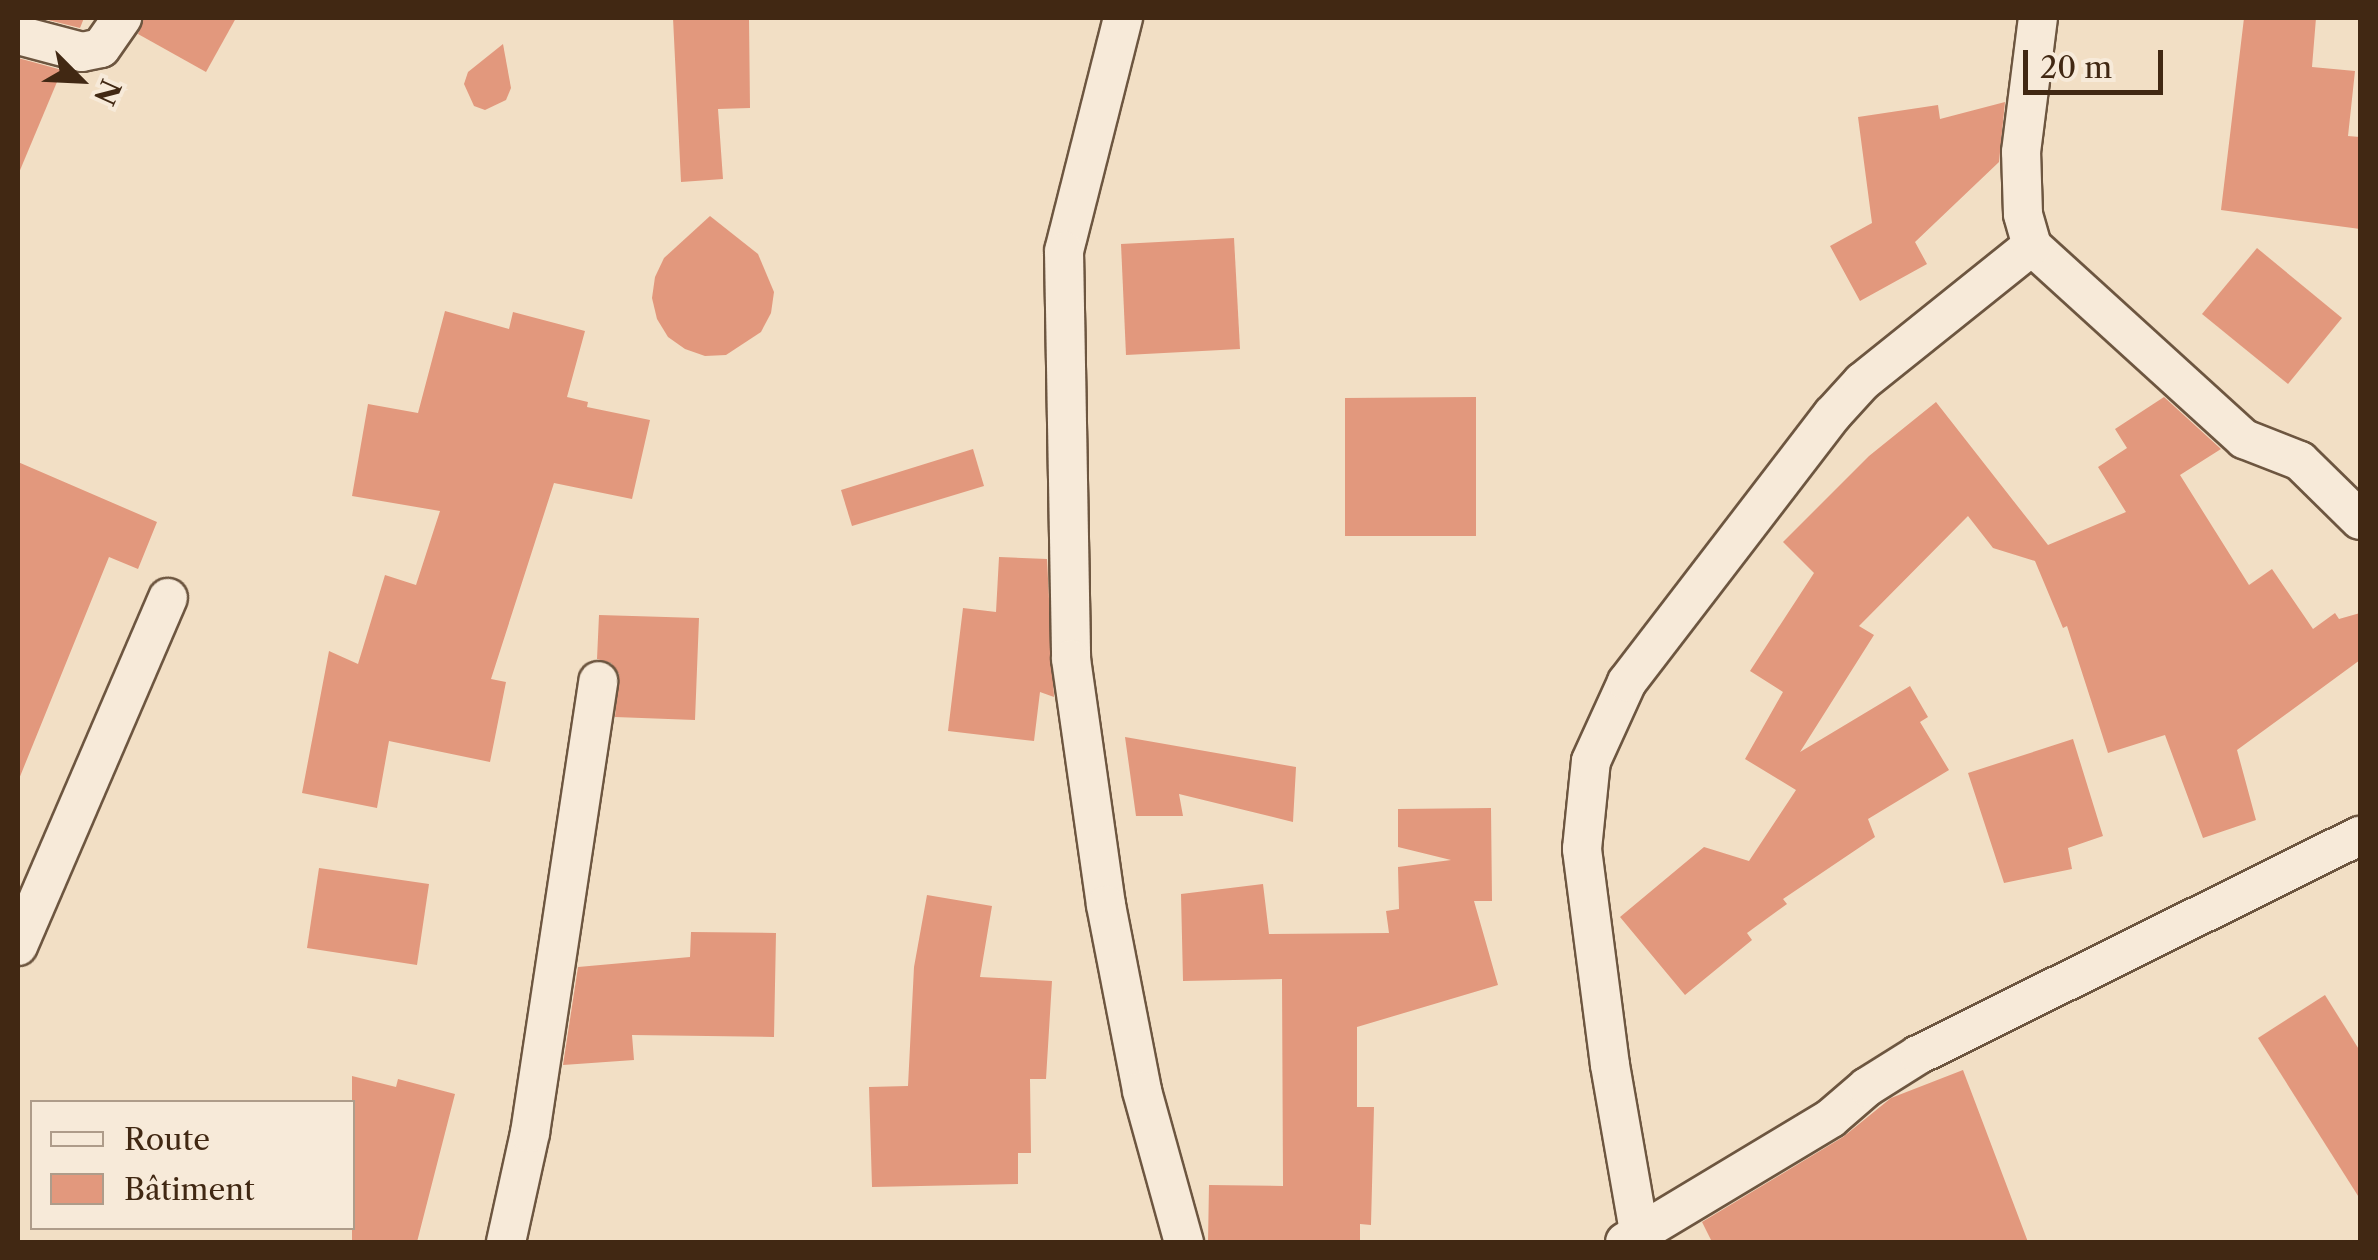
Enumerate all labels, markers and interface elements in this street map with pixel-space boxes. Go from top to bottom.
north arrow [30,30,130,130]
scale bar [2028,30,2168,92]
text: 20 m [2040,49,2112,86]
text: N [87,74,128,110]
legend [30,1100,355,1230]
text: Route [124,1121,210,1158]
text: Bâtiment [124,1171,255,1208]

